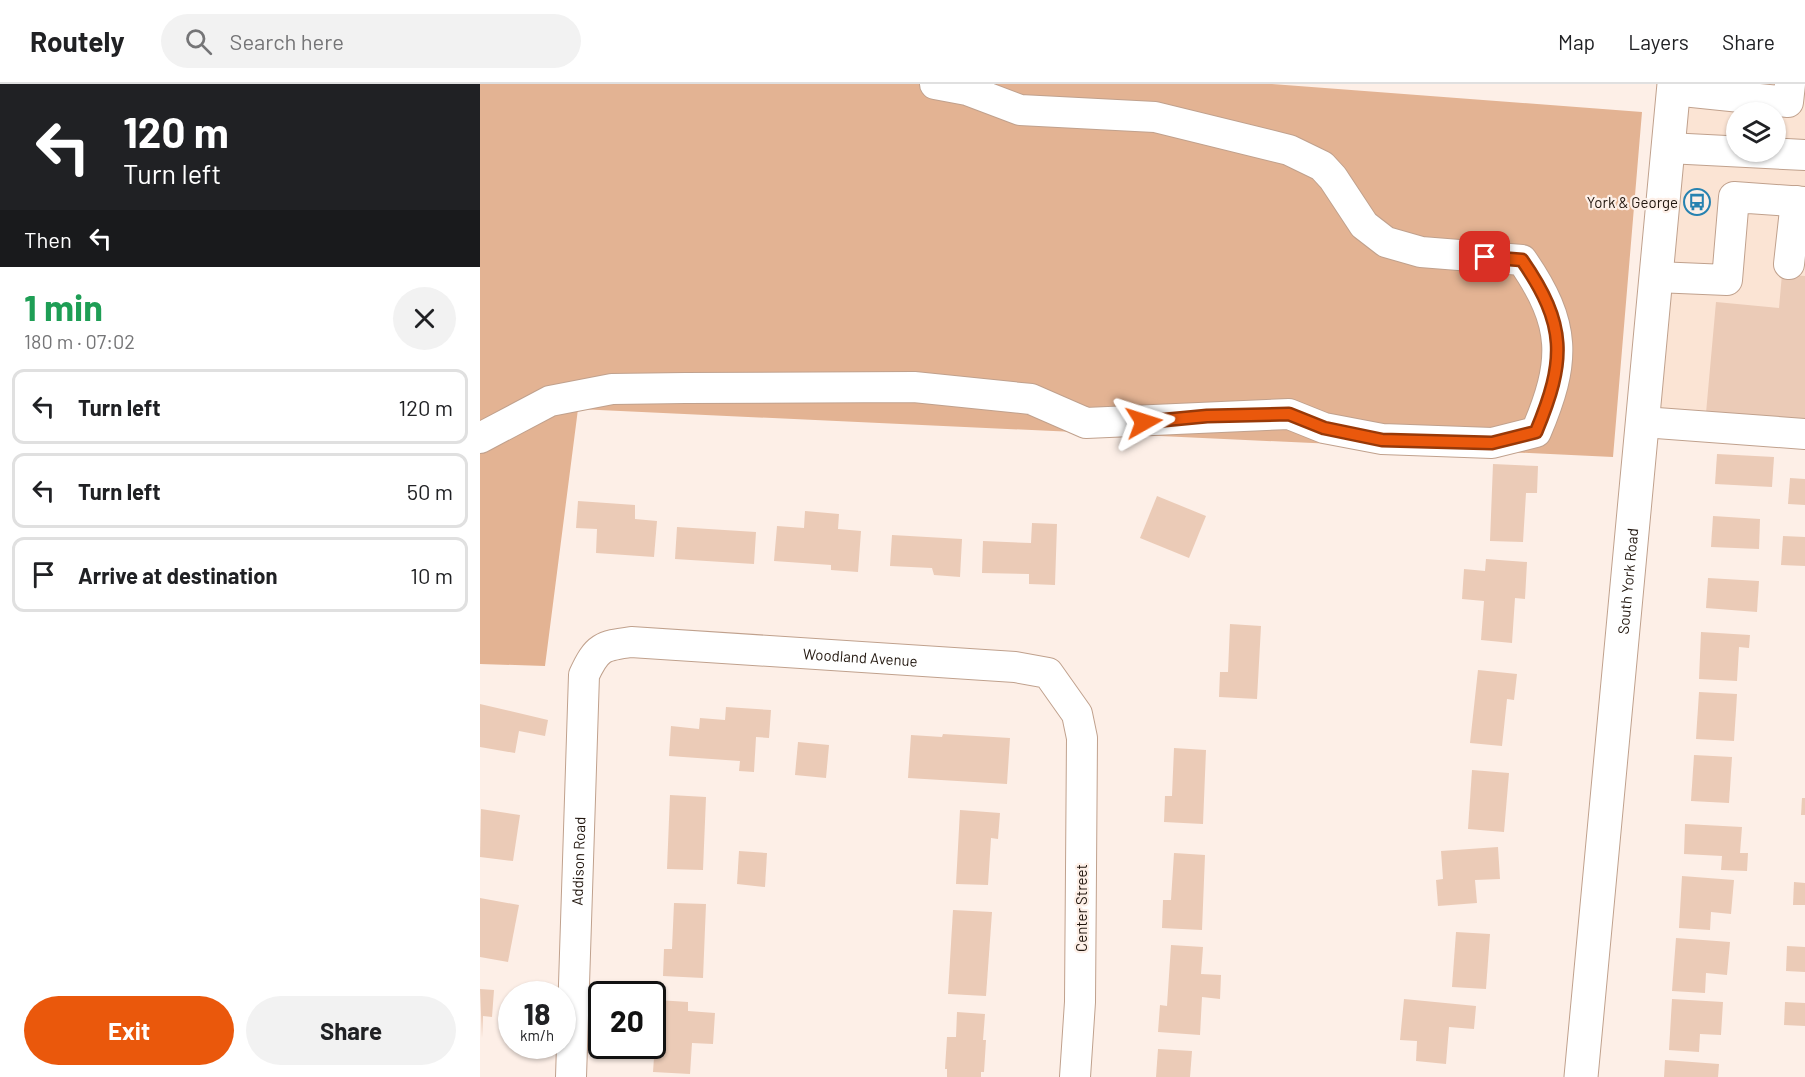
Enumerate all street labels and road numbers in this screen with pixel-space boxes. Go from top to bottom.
street label: South York Road [1614,527,1641,635]
street label: Woodland Avenue [802,644,918,670]
street label: Addison Road [568,816,588,906]
street label: Center Street [1072,864,1090,952]

